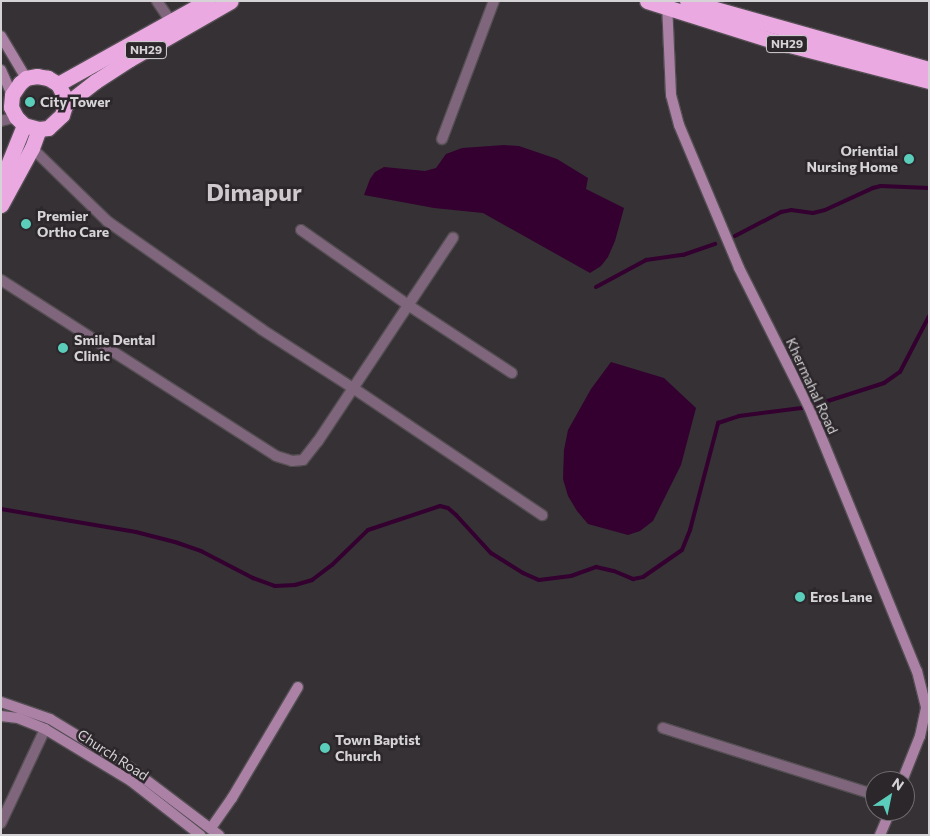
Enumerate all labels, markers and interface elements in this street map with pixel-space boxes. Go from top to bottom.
road number: NH29 [766,34,808,54]
road number: NH29 [125,40,167,60]
place label: City Tower [40,94,110,110]
marker: City Tower [24,96,36,108]
place label: Oriential Nursing Home [807,143,898,176]
marker: Oriential Nursing Home [902,152,916,166]
district label: Dimapur [206,178,302,206]
place label: Premier Ortho Care [37,208,109,240]
marker: Premier Ortho Care [19,217,33,231]
place label: Smile Dental Clinic [74,332,155,364]
street label: Khermahal Road [782,335,842,437]
marker: Smile Dental Clinic [56,341,70,355]
place label: Eros Lane [810,589,872,605]
marker: Eros Lane [794,591,806,603]
street label: Church Road [74,726,152,784]
place label: Town Baptist Church [335,732,421,764]
marker: Town Baptist Church [319,742,331,754]
north arrow [865,771,915,821]
text: N [889,774,907,794]

